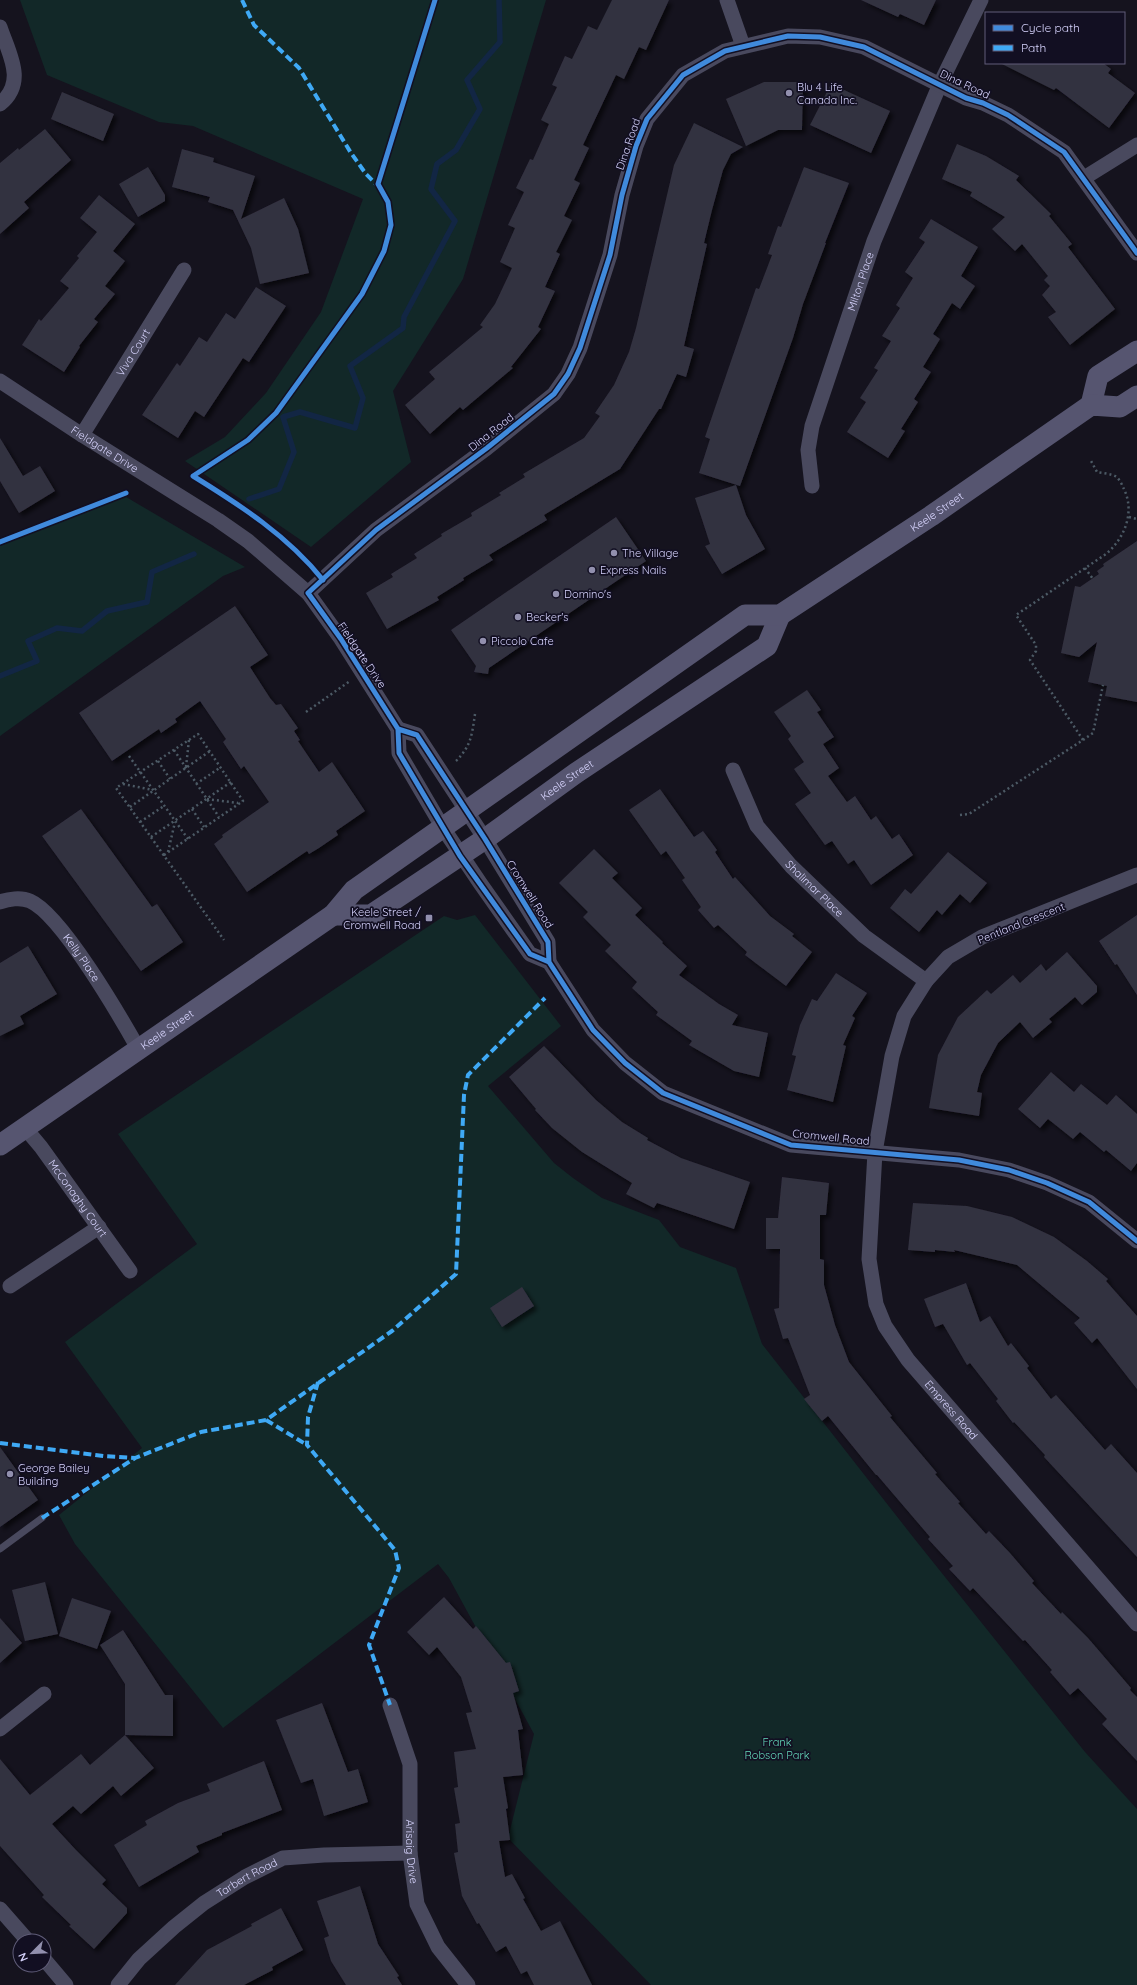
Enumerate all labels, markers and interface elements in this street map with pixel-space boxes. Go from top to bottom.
legend [985,12,1125,64]
text: Cycle path [1021,20,1080,35]
text: Path [1021,40,1046,55]
street label: Dina Road [938,66,992,102]
place label: Blu 4 Life Canada Inc. [797,80,857,107]
marker: Blu 4 Life Canada Inc. [784,88,794,98]
street label: Dina Road [613,116,643,172]
street label: Milton Place [844,250,877,313]
street label: Viva Court [113,326,153,379]
street label: Dina Road [466,410,516,454]
street label: Fieldgate Drive [68,423,141,476]
street label: Keele Street [907,489,966,535]
place label: The Village [622,546,678,560]
marker: The Village [609,548,619,558]
place label: Express Nails [600,563,666,577]
marker: Express Nails [587,565,597,575]
place label: Domino's [564,587,611,601]
marker: Domino's [551,589,561,599]
place label: Becker's [526,610,568,624]
marker: Becker's [513,612,523,622]
street label: Fieldgate Drive [335,619,389,691]
place label: Piccolo Cafe [491,634,554,648]
marker: Piccolo Cafe [478,636,488,646]
street label: Keele Street [538,756,596,803]
street label: Cromwell Road [503,857,557,931]
street label: Shalimar Place [782,857,847,920]
street label: Pentland Crescent [975,899,1067,947]
place label: Keele Street / Cromwell Road [343,905,421,932]
marker: Keele Street / Cromwell Road [424,913,434,923]
street label: Kelly Place [60,931,103,984]
street label: Keele Street [138,1006,196,1053]
street label: Cromwell Road [792,1126,870,1148]
street label: McConaghy Court [45,1157,111,1240]
street label: Empress Road [922,1377,981,1442]
place label: George Bailey Building [18,1461,89,1488]
marker: George Bailey Building [5,1469,15,1479]
park label: Frank Robson Park [744,1735,810,1762]
street label: Arisaig Drive [403,1819,421,1885]
street label: Tarbert Road [214,1855,279,1900]
north arrow [12,1933,52,1973]
text: N [15,1951,31,1964]

